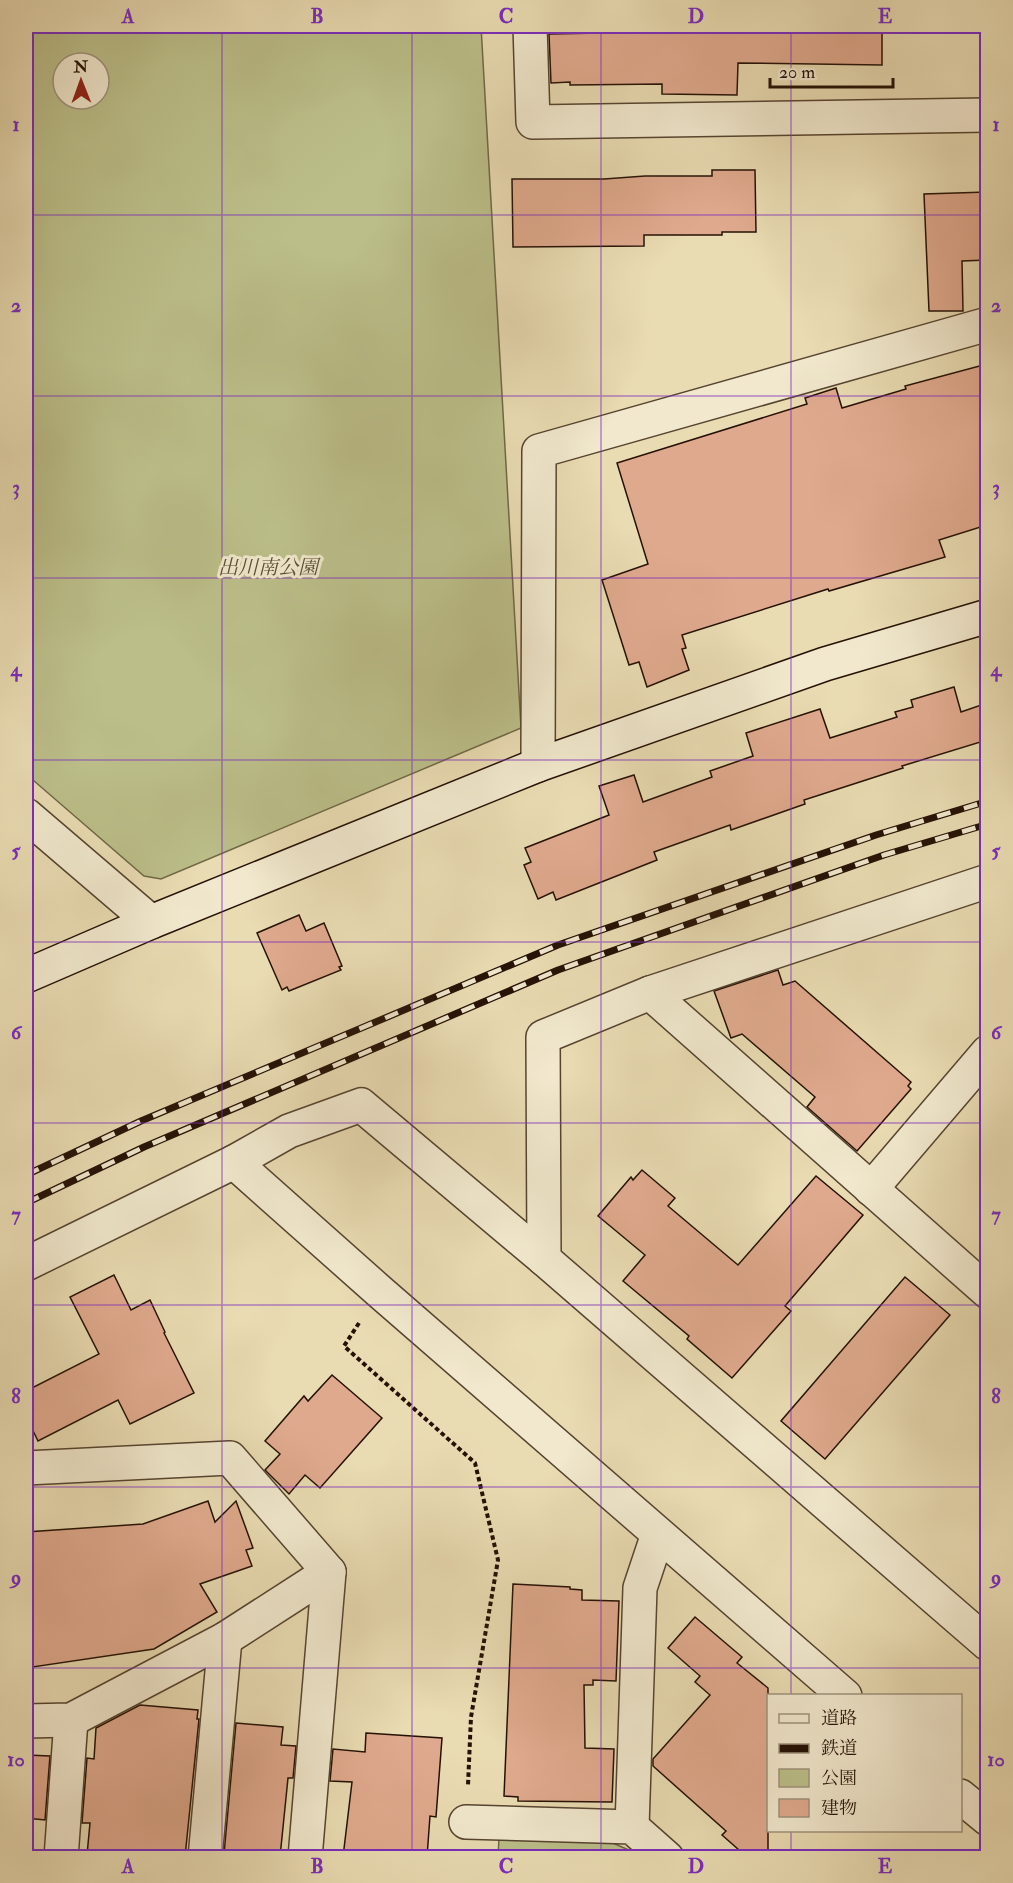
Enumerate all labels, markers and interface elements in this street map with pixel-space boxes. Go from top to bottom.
text: A [121,4,135,29]
text: B [310,4,324,29]
text: C [499,4,513,29]
text: D [688,4,704,29]
text: E [878,4,893,29]
north arrow [51,51,111,111]
scale bar [770,51,893,89]
text: N [72,57,89,77]
text: 20 m [779,61,815,84]
text: 1 [12,112,20,137]
text: 1 [992,112,1000,137]
text: 2 [11,293,21,318]
text: 2 [991,293,1001,318]
text: 3 [12,475,20,500]
text: 3 [992,475,1000,500]
park label: 出川南公園 [218,555,321,580]
text: 4 [10,657,23,682]
text: 4 [990,657,1003,682]
text: 5 [12,838,22,863]
text: 5 [992,838,1002,863]
text: 6 [11,1020,23,1045]
text: 6 [991,1020,1003,1045]
text: 7 [11,1202,21,1227]
text: 7 [991,1202,1001,1227]
text: 8 [11,1384,21,1409]
text: 8 [991,1384,1001,1409]
text: 9 [9,1565,21,1590]
text: 9 [989,1565,1001,1590]
legend [767,1694,962,1832]
text: 道路 [821,1707,857,1730]
text: 鉄道 [821,1737,857,1760]
text: 10 [7,1747,25,1772]
text: 10 [987,1747,1005,1772]
text: 公園 [821,1767,857,1790]
text: 建物 [821,1797,857,1820]
text: A [121,1854,135,1879]
text: B [310,1854,324,1879]
text: C [499,1854,513,1879]
text: D [688,1854,704,1879]
text: E [878,1854,893,1879]

